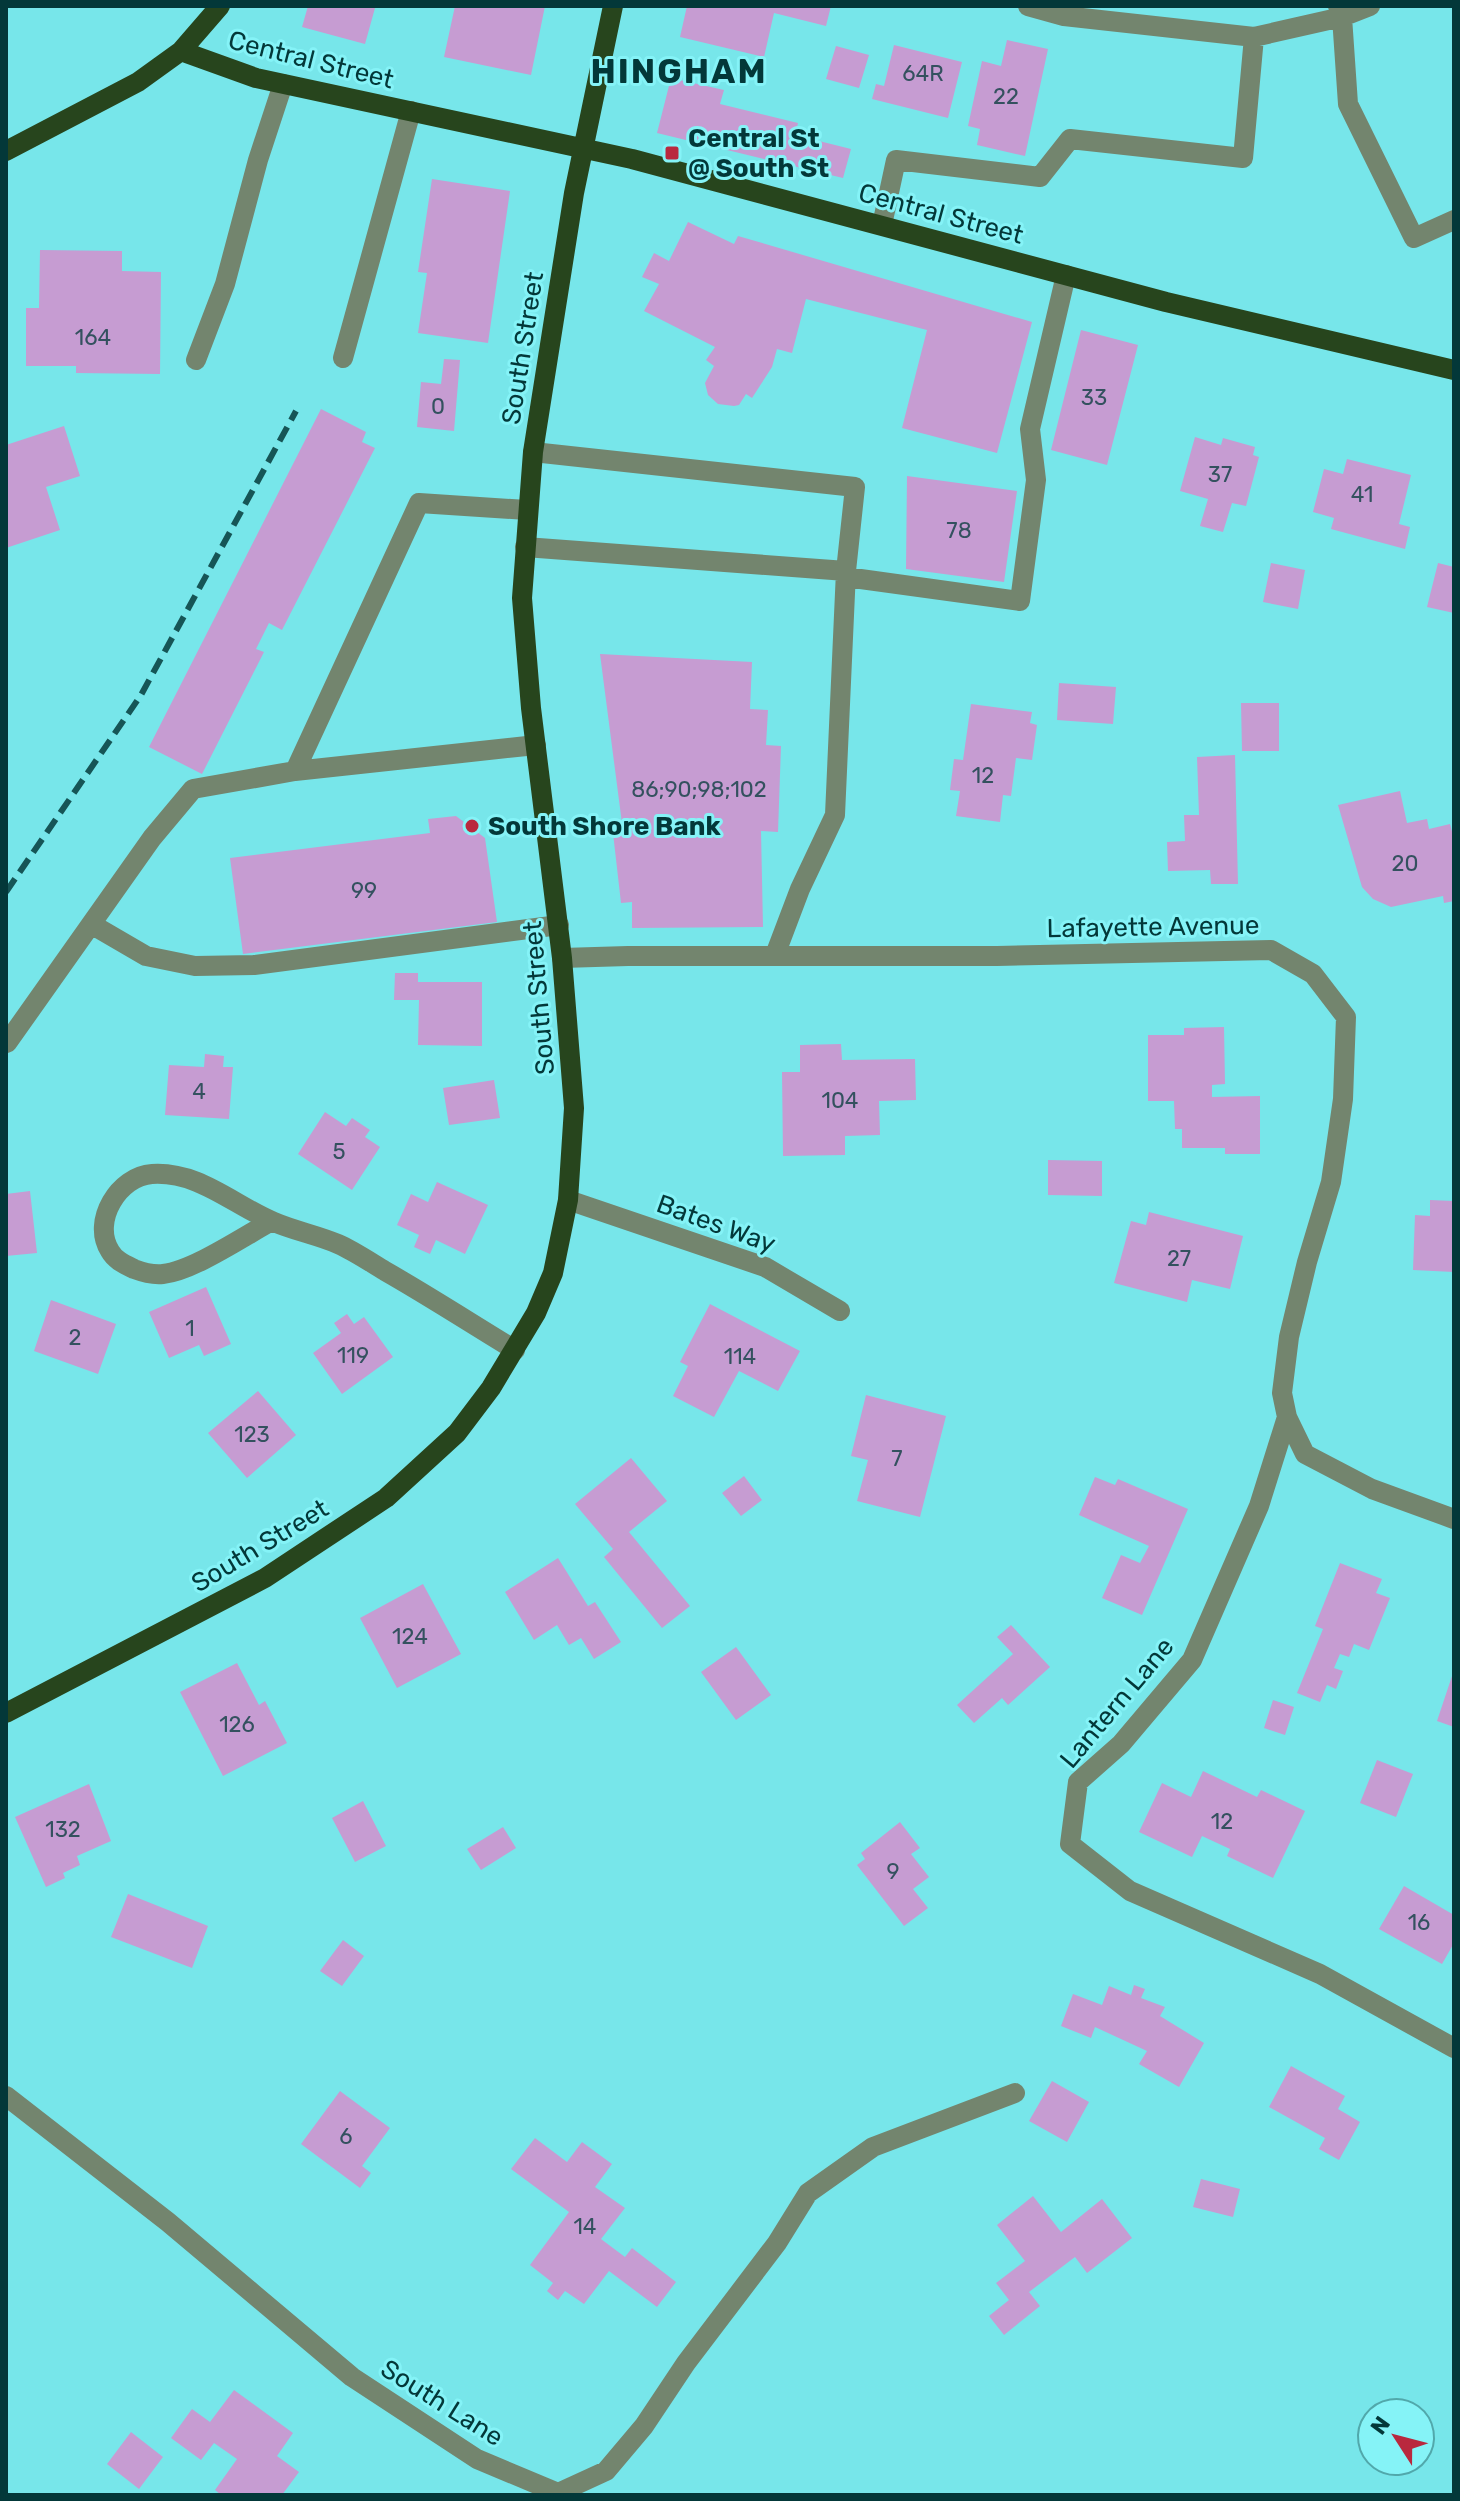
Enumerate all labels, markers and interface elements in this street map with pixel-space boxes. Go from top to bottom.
street label: Central Street [225,24,397,96]
district label: HINGHAM [590,51,768,92]
house number: 64R [902,60,944,87]
house number: 22 [993,83,1019,110]
place label: Central St @ South St [688,123,829,184]
marker: Central St @ South St [663,144,681,162]
street label: Central Street [855,177,1027,251]
street label: South Street [496,269,550,427]
house number: 164 [75,324,111,351]
house number: 33 [1081,384,1107,411]
house number: 0 [431,393,445,420]
house number: 37 [1208,461,1232,488]
house number: 41 [1351,481,1373,508]
house number: 78 [946,517,972,544]
house number: 12 [972,762,994,789]
house number: 86;90;98;102 [631,776,767,803]
place label: South Shore Bank [488,811,721,842]
marker: South Shore Bank [463,817,481,835]
house number: 20 [1392,850,1418,877]
house number: 99 [351,877,377,904]
street label: Lafayette Avenue [1046,910,1260,944]
street label: South Street [517,920,561,1076]
house number: 4 [192,1078,206,1105]
house number: 104 [821,1087,859,1114]
house number: 5 [332,1138,346,1165]
street label: Bates Way [652,1188,780,1260]
house number: 27 [1167,1245,1191,1272]
house number: 1 [185,1315,195,1342]
house number: 2 [69,1324,81,1351]
house number: 119 [337,1342,369,1369]
house number: 114 [724,1343,756,1370]
house number: 123 [234,1421,270,1448]
house number: 7 [891,1445,903,1472]
street label: South Street [186,1493,334,1599]
house number: 124 [392,1623,428,1650]
street label: Lantern Lane [1054,1632,1180,1774]
house number: 126 [219,1711,255,1738]
house number: 12 [1211,1808,1233,1835]
house number: 132 [45,1816,81,1843]
house number: 9 [886,1858,900,1885]
house number: 16 [1408,1909,1430,1936]
house number: 6 [339,2123,353,2150]
house number: 14 [573,2213,597,2240]
street label: South Lane [375,2353,509,2453]
north arrow [1356,2397,1436,2477]
text: N [1365,2411,1396,2440]

